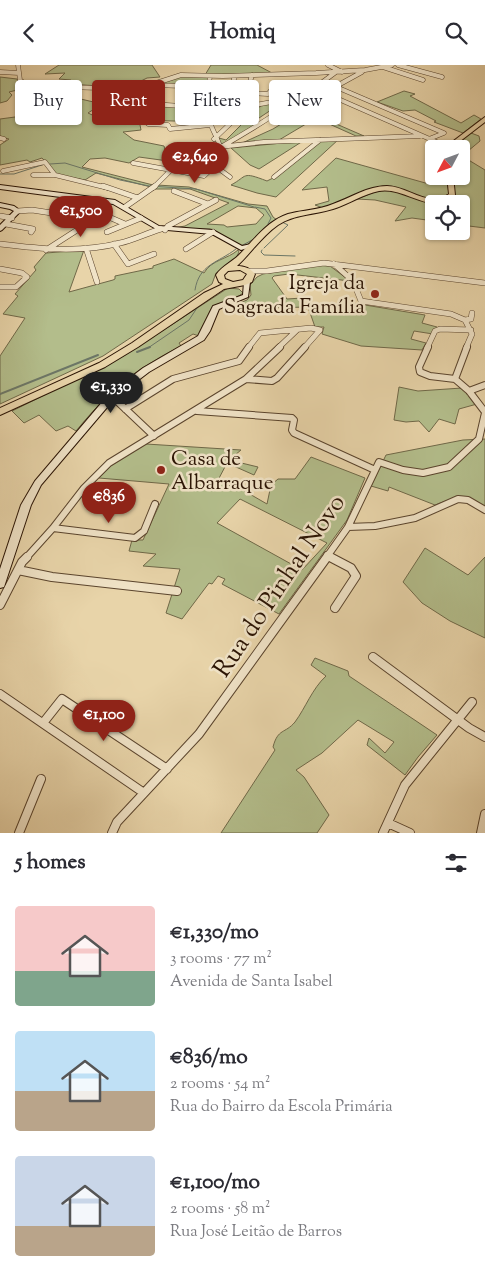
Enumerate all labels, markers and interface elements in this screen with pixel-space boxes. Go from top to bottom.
text: Homiq [209,17,276,49]
icon: back [15,19,43,47]
icon: search [442,19,470,47]
chip: Buy [15,80,82,125]
chip: Rent [92,80,165,125]
chip: Filters [175,80,259,125]
chip: New [269,80,341,125]
north arrow [425,140,470,185]
map controls [425,140,470,240]
pin: €2,640 [154,141,236,184]
text: €2,640 [173,146,217,169]
pin: €1,500 [40,195,122,238]
button: locate [425,195,470,240]
text: €1,500 [60,200,102,223]
place label: Igreja da Sagrada Família [224,269,365,323]
marker: Igreja da Sagrada Família [369,288,381,300]
pin: €1,330 [70,371,152,414]
text: €1,330 [91,376,131,399]
place label: Casa de Albarraque [171,445,273,499]
marker: Casa de Albarraque [155,464,167,476]
pin: €836 [79,481,139,524]
text: €836 [93,486,125,509]
street label: Rua do Pinhal Novo [206,488,355,685]
pin: €1,100 [63,699,145,742]
text: €1,100 [83,704,125,727]
text: 5 homes [15,848,85,878]
icon: filters [442,849,470,877]
text: €1,330/mo [170,918,259,948]
icon: home [55,926,115,986]
text: 3 rooms · 77 m² [170,948,272,971]
text: Avenida de Santa Isabel [170,971,333,994]
text: €836/mo [170,1043,248,1073]
icon: home [55,1051,115,1111]
text: 2 rooms · 54 m² [170,1073,270,1096]
text: Rua do Bairro da Escola Primária [170,1096,393,1119]
text: €1,100/mo [170,1168,260,1198]
icon: home [55,1176,115,1236]
text: 2 rooms · 58 m² [170,1198,270,1221]
text: Rua José Leitão de Barros [170,1221,342,1244]

